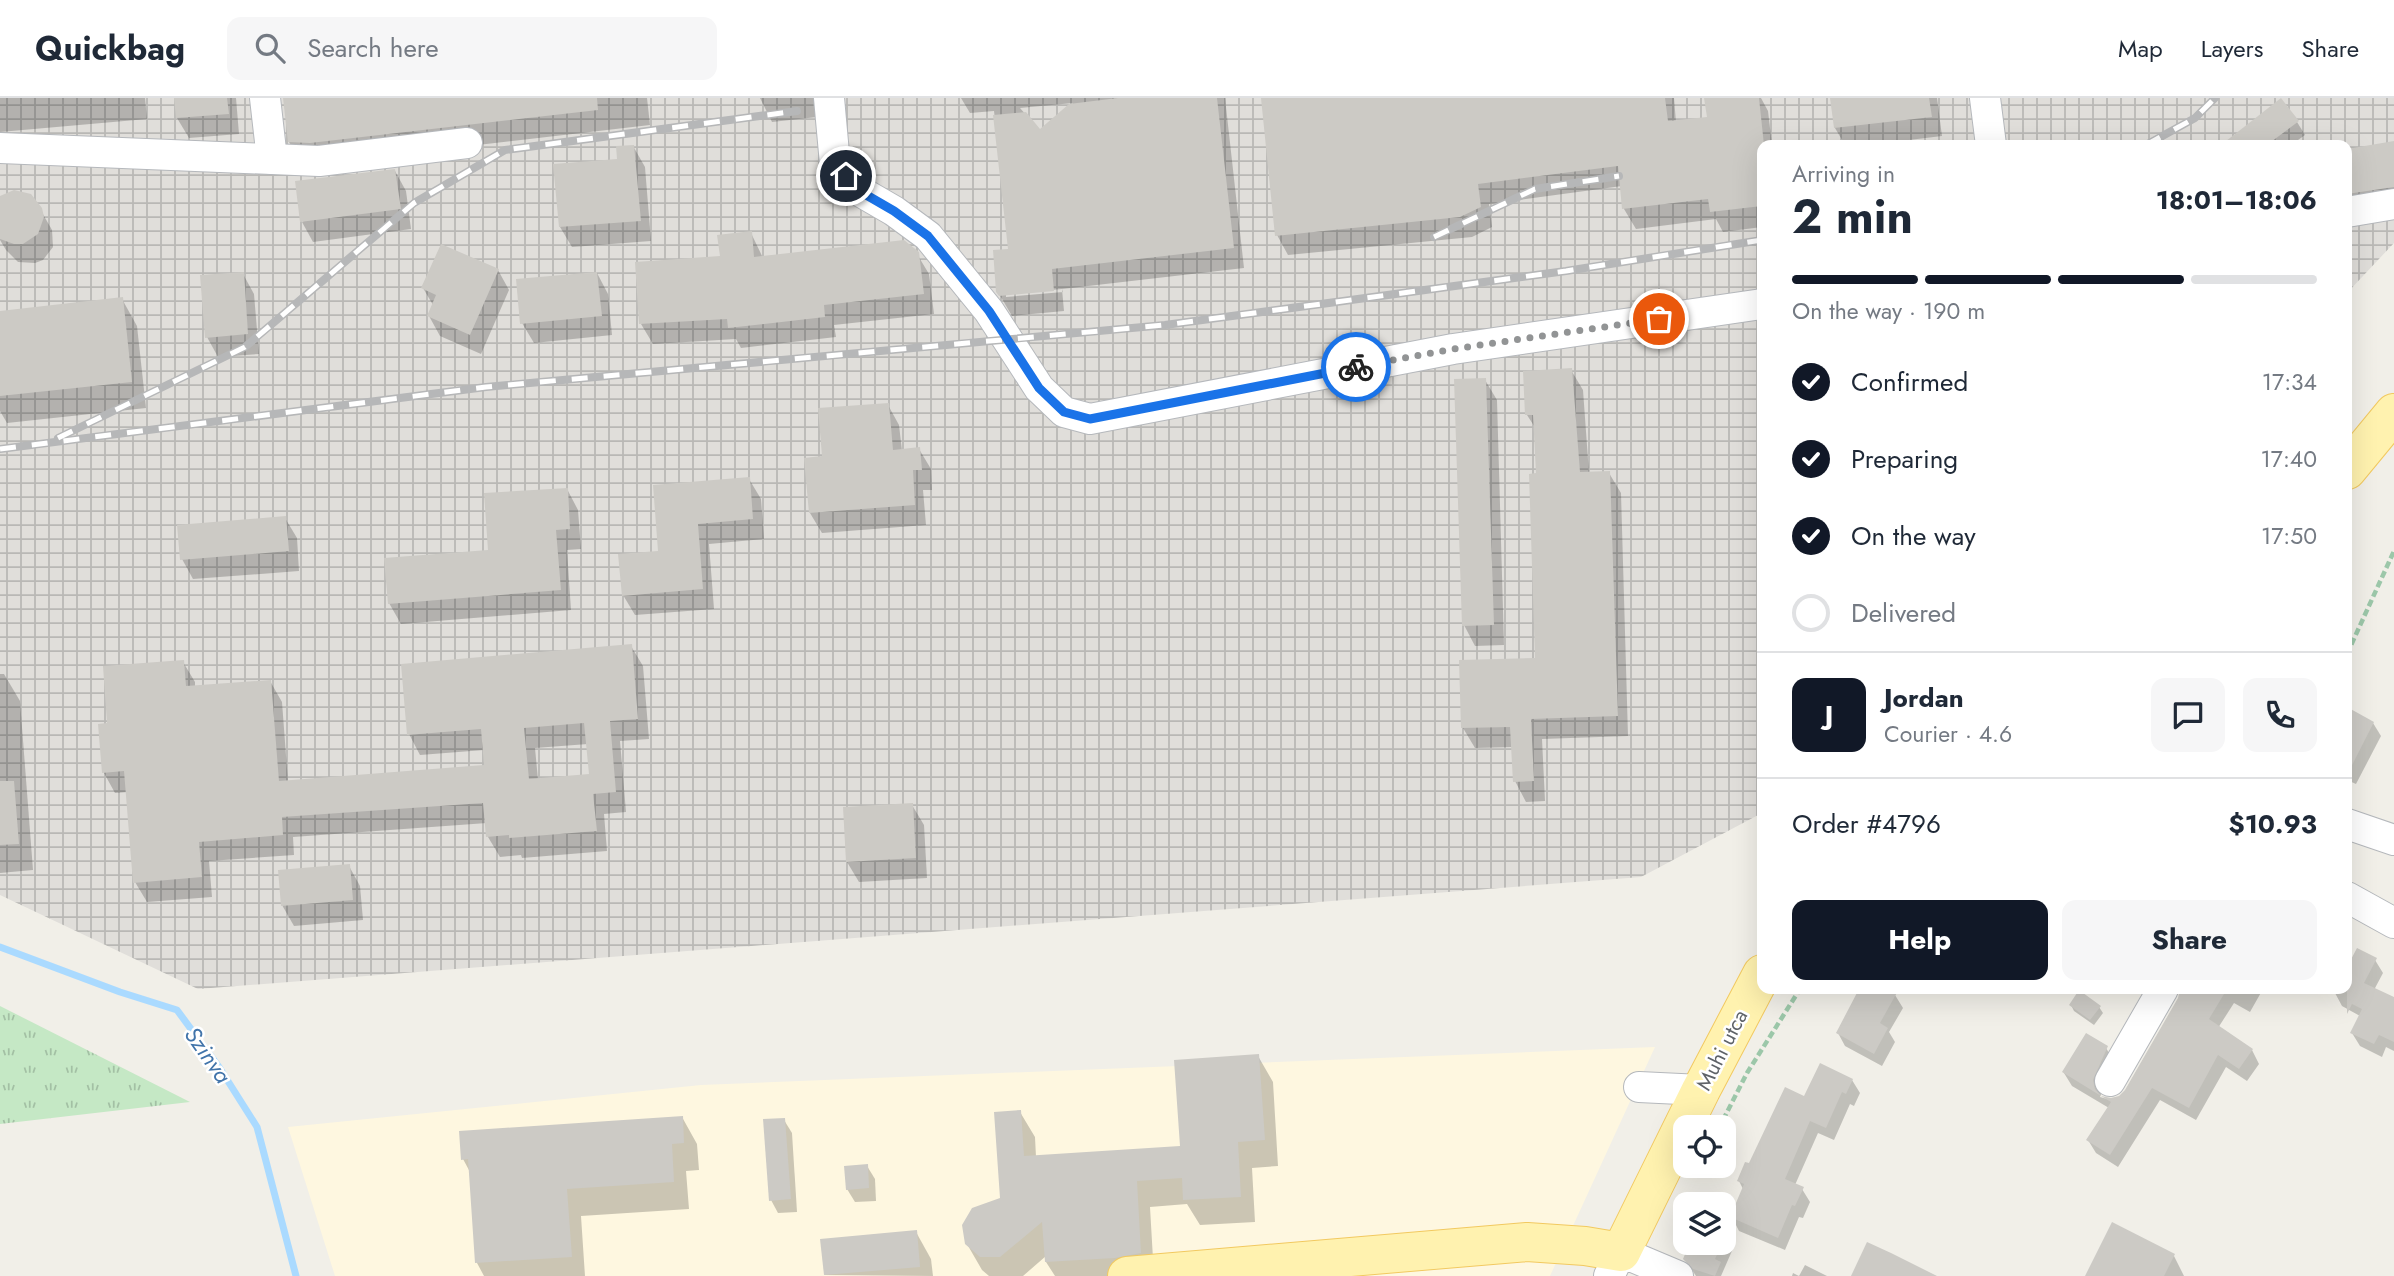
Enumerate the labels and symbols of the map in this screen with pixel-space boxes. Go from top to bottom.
pin [816,146,876,206]
pin [1629,289,1689,349]
courier [1321,332,1391,402]
street label: Muhi utca [1689,1004,1755,1096]
water label: Szinva [176,1020,240,1091]

